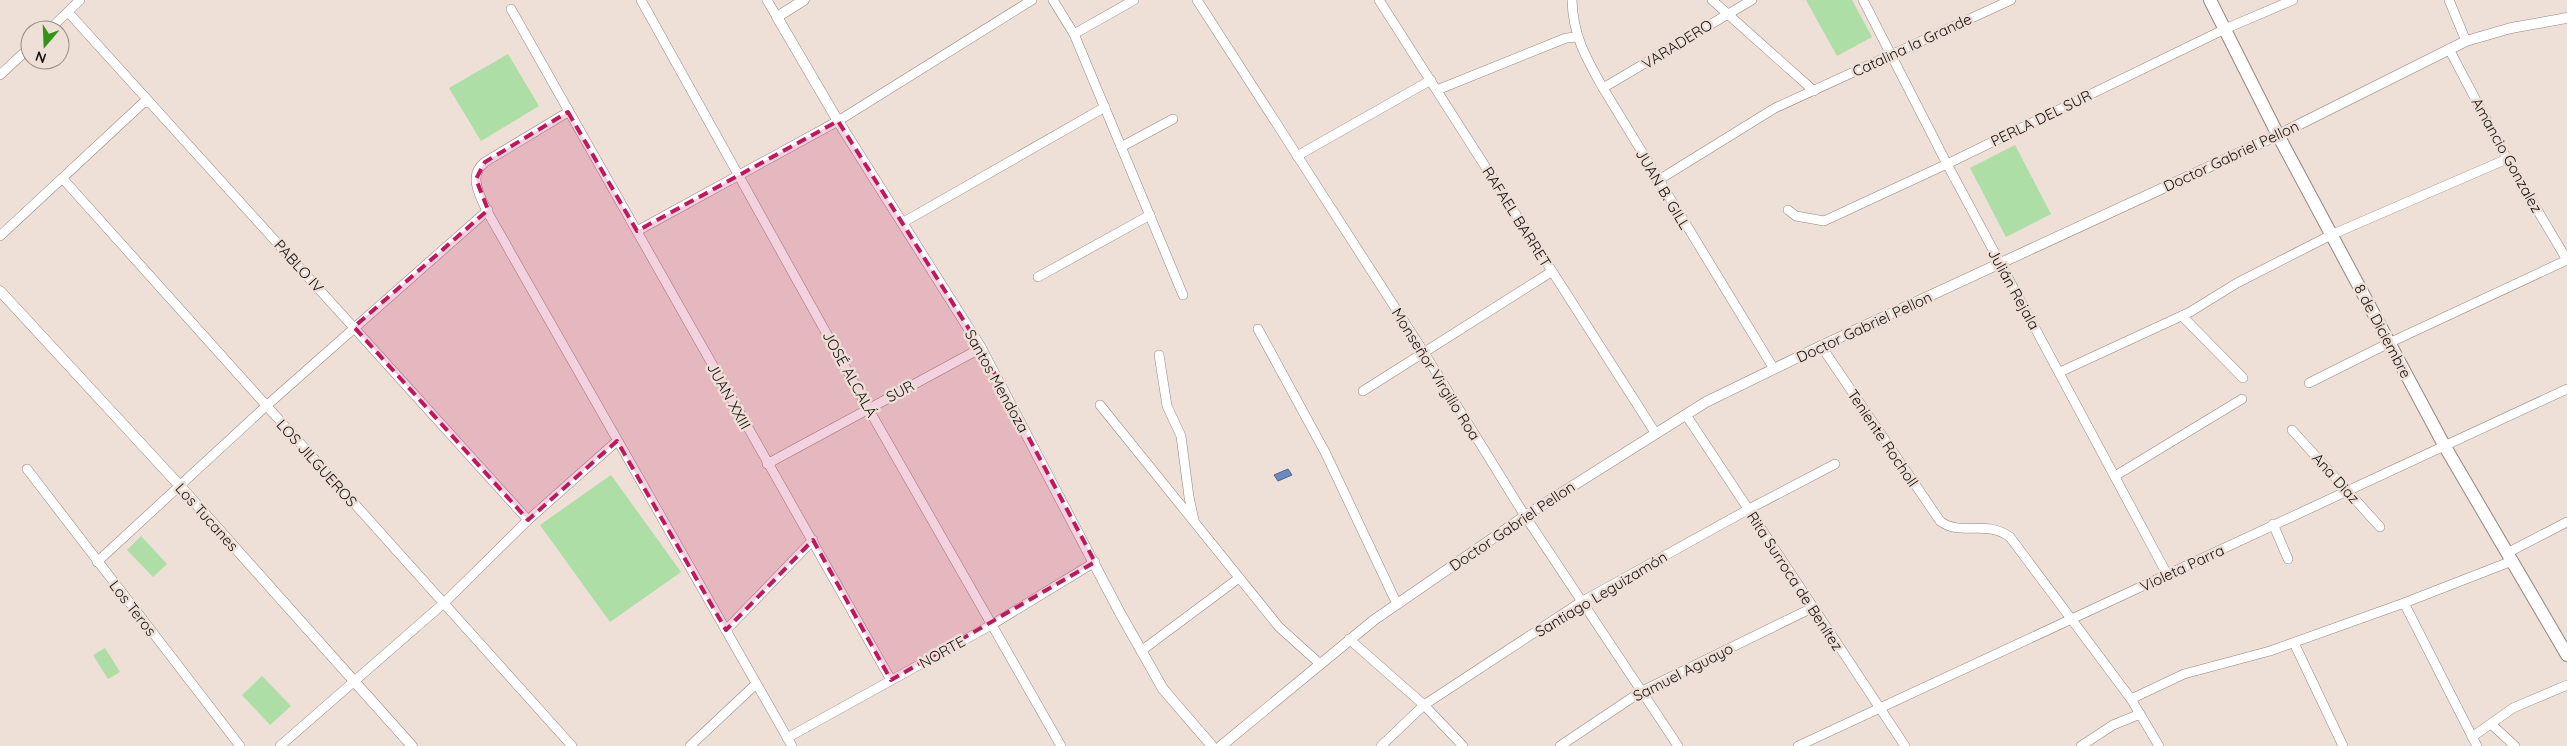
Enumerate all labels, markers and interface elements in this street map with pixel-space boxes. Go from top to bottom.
street label: Catalina la Grande [1849,9,1975,81]
street label: VARADERO [1638,15,1716,73]
north arrow [20,20,70,70]
text: N [33,47,49,67]
street label: PERLA DEL SUR [1987,85,2095,151]
street label: Amancio Gonzalez [2468,94,2546,216]
street label: Doctor Gabriel Pellon [2160,116,2302,196]
street label: JUAN B. GILL [1632,145,1694,233]
street label: RAFAEL BARRET [1478,163,1556,271]
street label: PABLO IV [270,236,328,297]
street label: Julián Rejala [1984,245,2044,333]
street label: 8 de Diciembre [2350,281,2416,381]
street label: Doctor Gabriel Pellon [1793,287,1935,367]
street label: Monseñor Virgilio Roa [1388,304,1484,444]
street label: Santos Mendoza [961,326,1033,436]
street label: JOSÉ ALCALÁ [818,327,882,421]
street label: JUAN XXIII [703,359,755,433]
street label: SUR [883,376,917,406]
street label: Teniente Rocholl [1843,386,1923,490]
street label: LOS JILGUEROS [273,415,361,511]
street label: Ana Diaz [2308,449,2364,507]
street label: Doctor Gabriel Pellon [1446,477,1578,575]
street label: Los Tucanes [171,479,243,555]
street label: Rita Surroca de Benítez [1743,508,1847,654]
street label: Violeta Parra [2137,540,2227,596]
street label: Santiago Leguizamón [1531,547,1671,641]
street label: Los Teros [105,576,161,640]
street label: NORTE [916,632,968,672]
street label: Samuel Aguayo [1630,639,1736,705]

